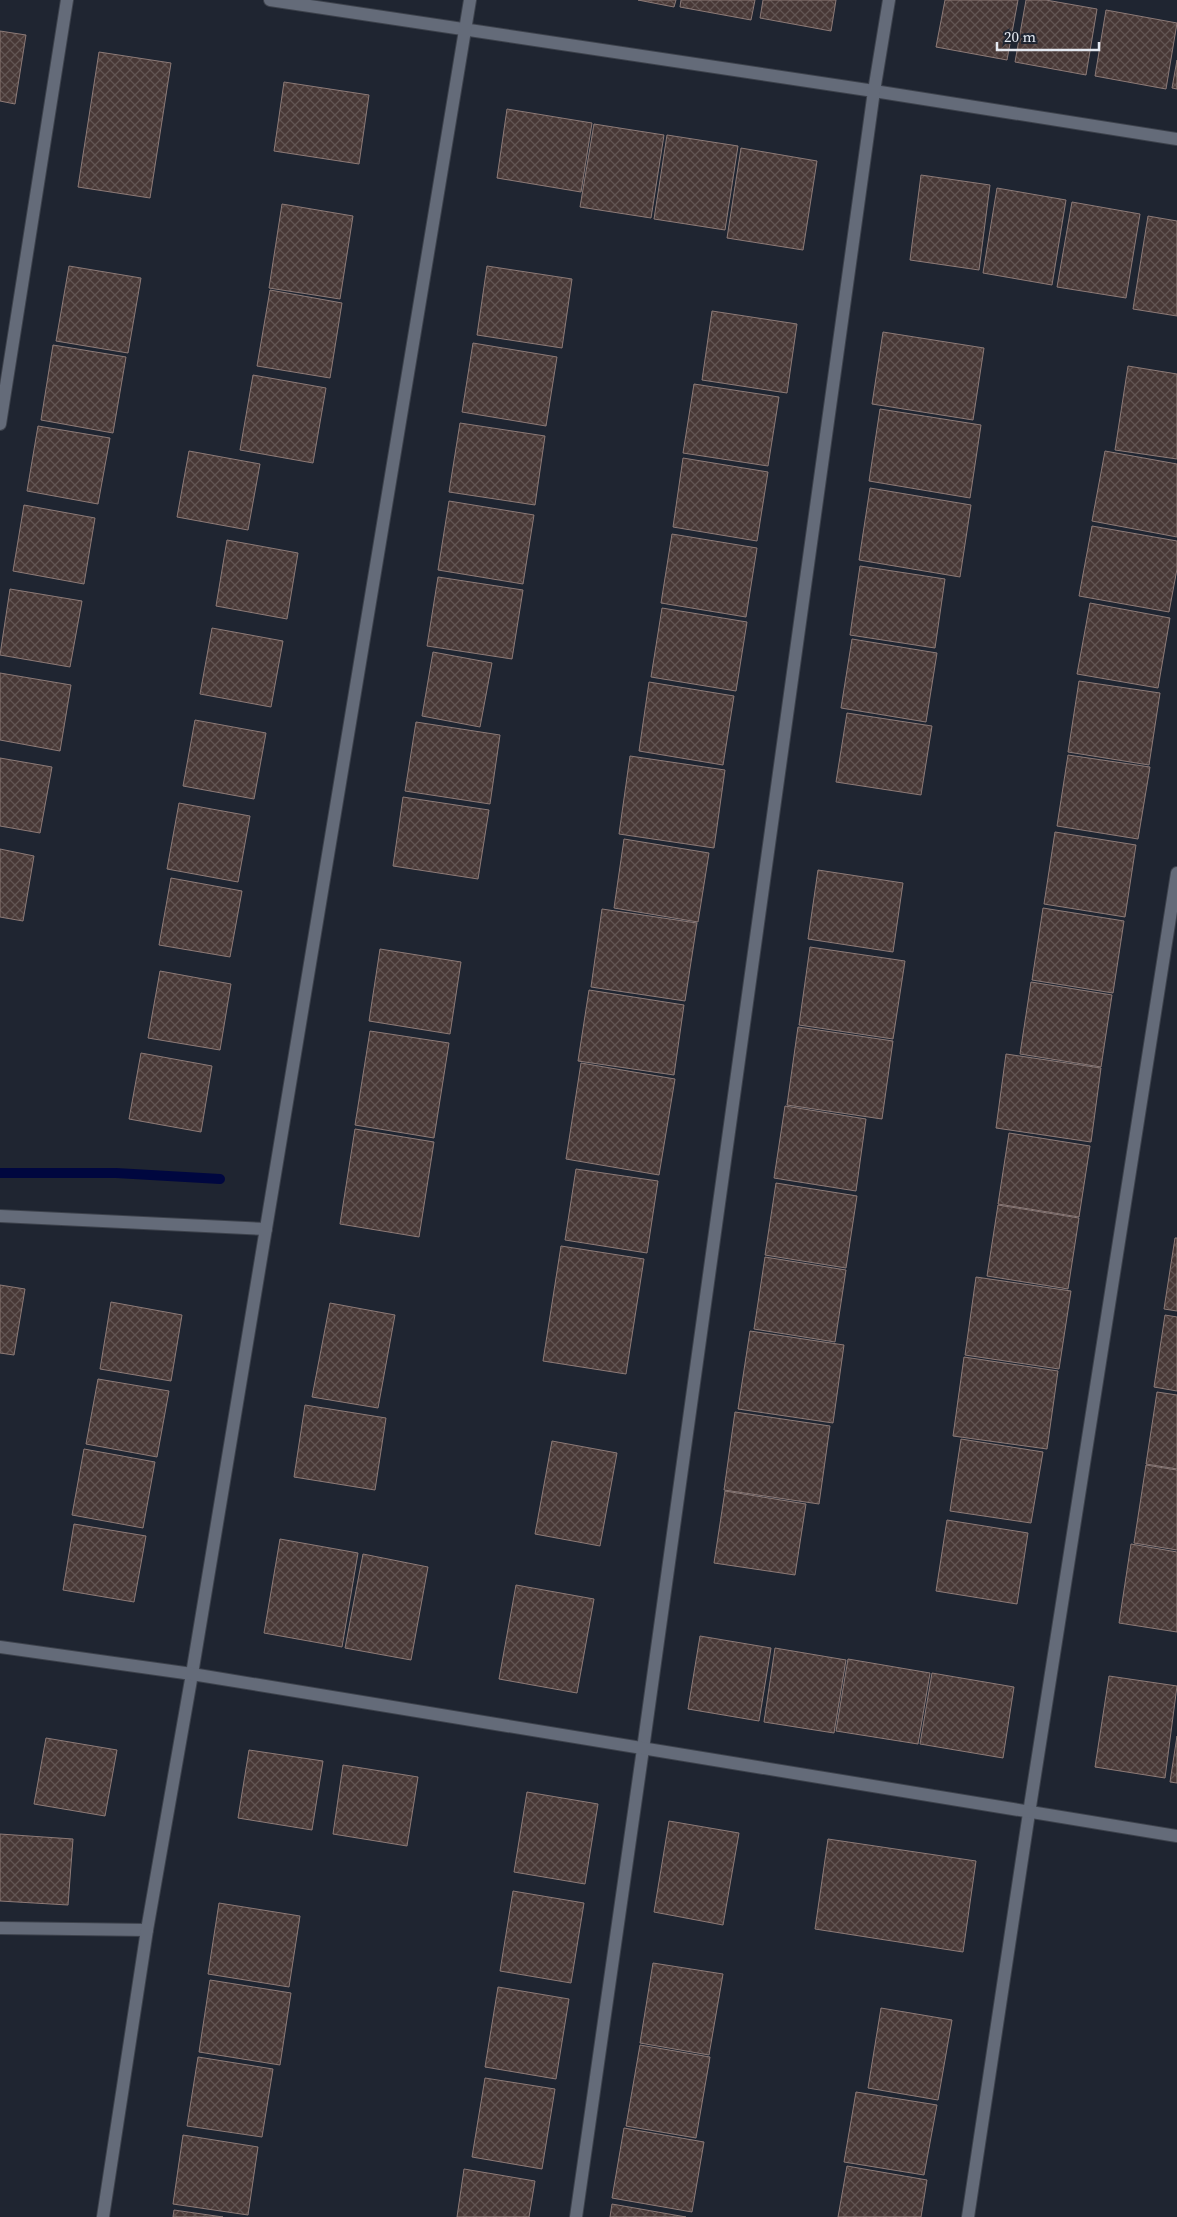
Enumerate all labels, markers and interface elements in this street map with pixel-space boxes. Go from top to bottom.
scale bar [997,20,1100,52]
text: 20 m [1004,26,1036,47]

